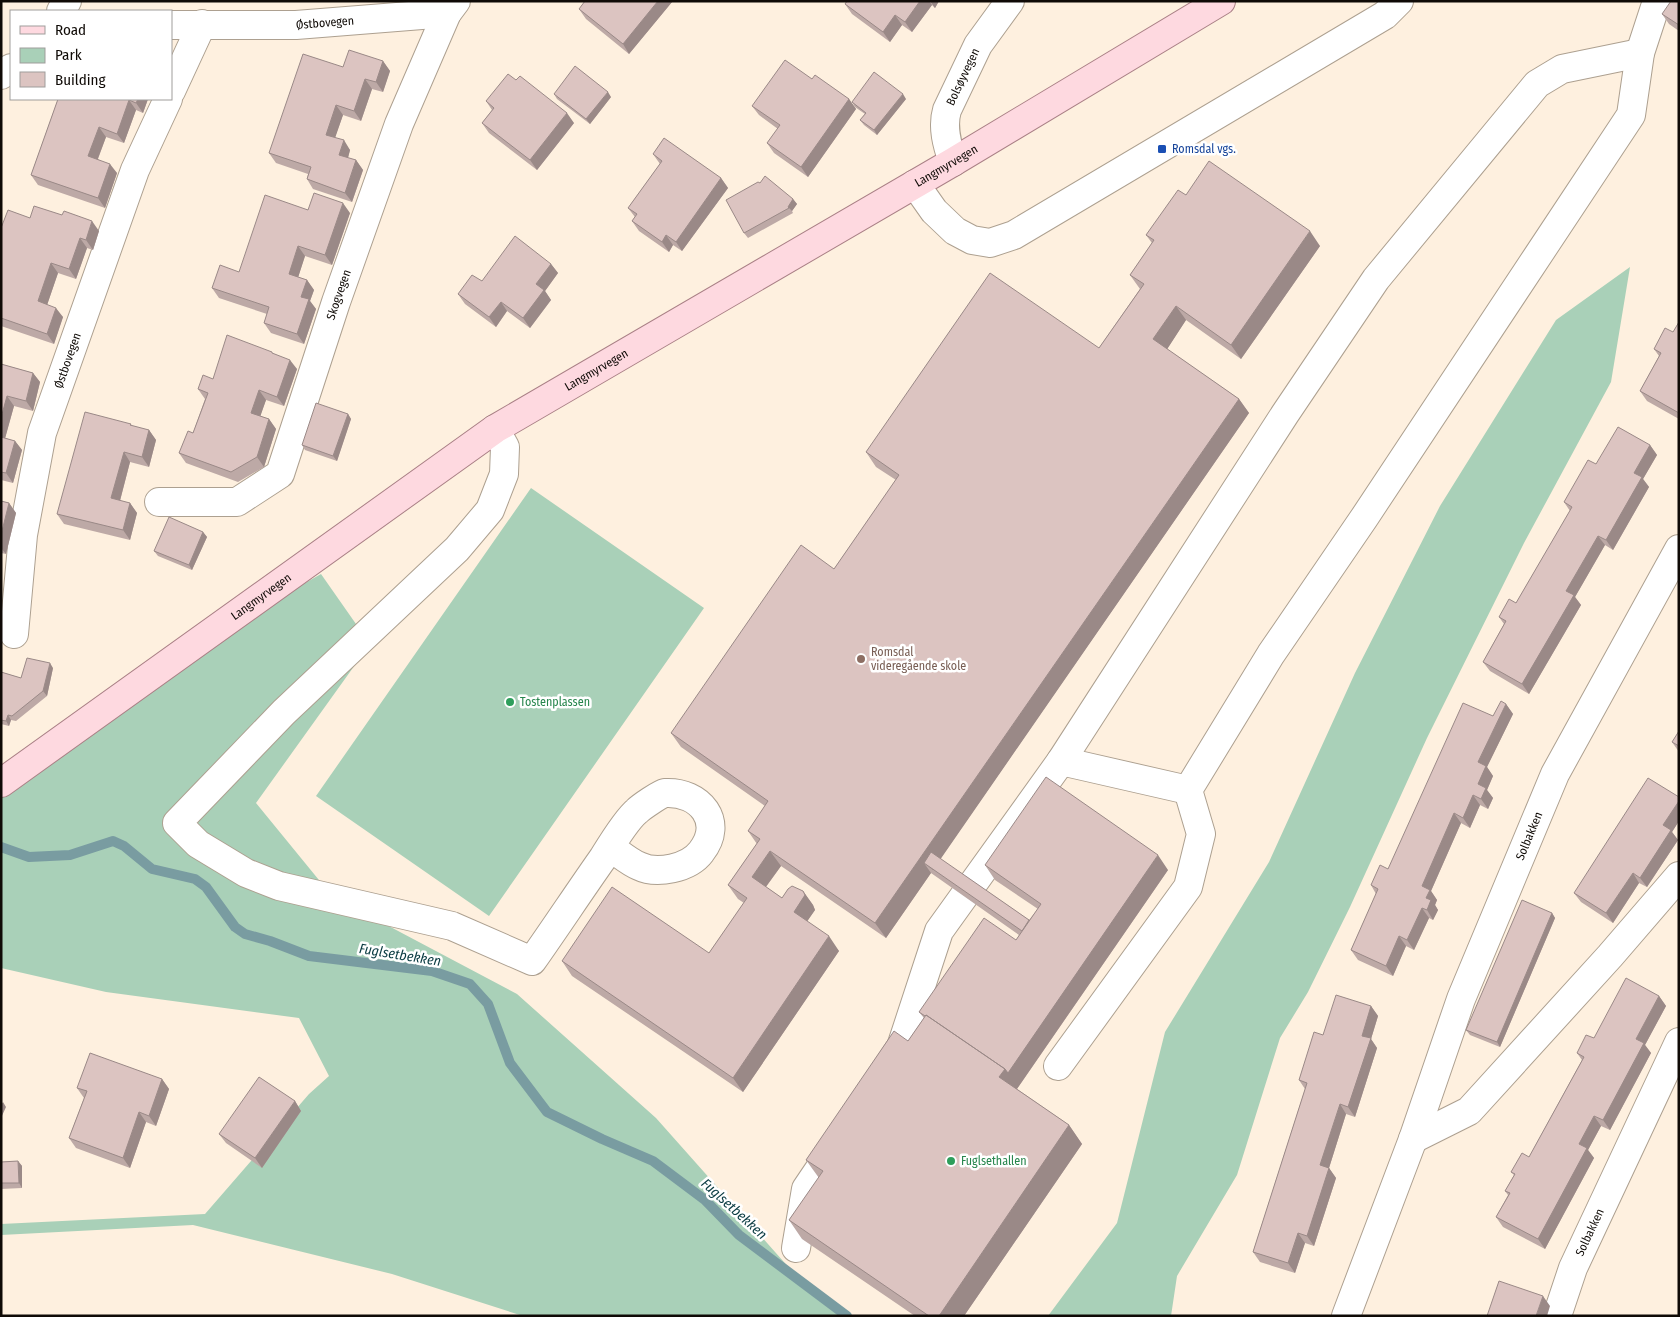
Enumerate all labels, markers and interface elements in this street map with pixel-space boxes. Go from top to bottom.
legend [10,10,172,100]
street label: Østbovegen [295,13,354,32]
text: Road [55,21,86,39]
text: Park [55,46,82,64]
street label: Bolsøyvegen [943,46,982,108]
text: Building [55,71,106,89]
street label: Langmyrvegen [912,142,980,190]
place label: Romsdal vgs. [1172,142,1236,156]
marker: Romsdal vgs. [1156,143,1168,155]
street label: Skogvegen [324,268,354,322]
street label: Østbovegen [51,331,84,390]
street label: Langmyrvegen [562,346,630,394]
street label: Langmyrvegen [228,570,294,623]
place label: Romsdal videregående skole [871,645,966,673]
marker: Romsdal videregående skole [855,653,867,665]
place label: Tostenplassen [520,695,590,709]
marker: Tostenplassen [504,696,516,708]
street label: Solbakken [1513,810,1545,862]
water label: Fuglsetbekken [358,940,442,970]
place label: Fuglsethallen [961,1154,1027,1168]
marker: Fuglsethallen [945,1155,957,1167]
water label: Fuglsetbekken [698,1175,770,1243]
street label: Solbakken [1573,1206,1607,1258]

